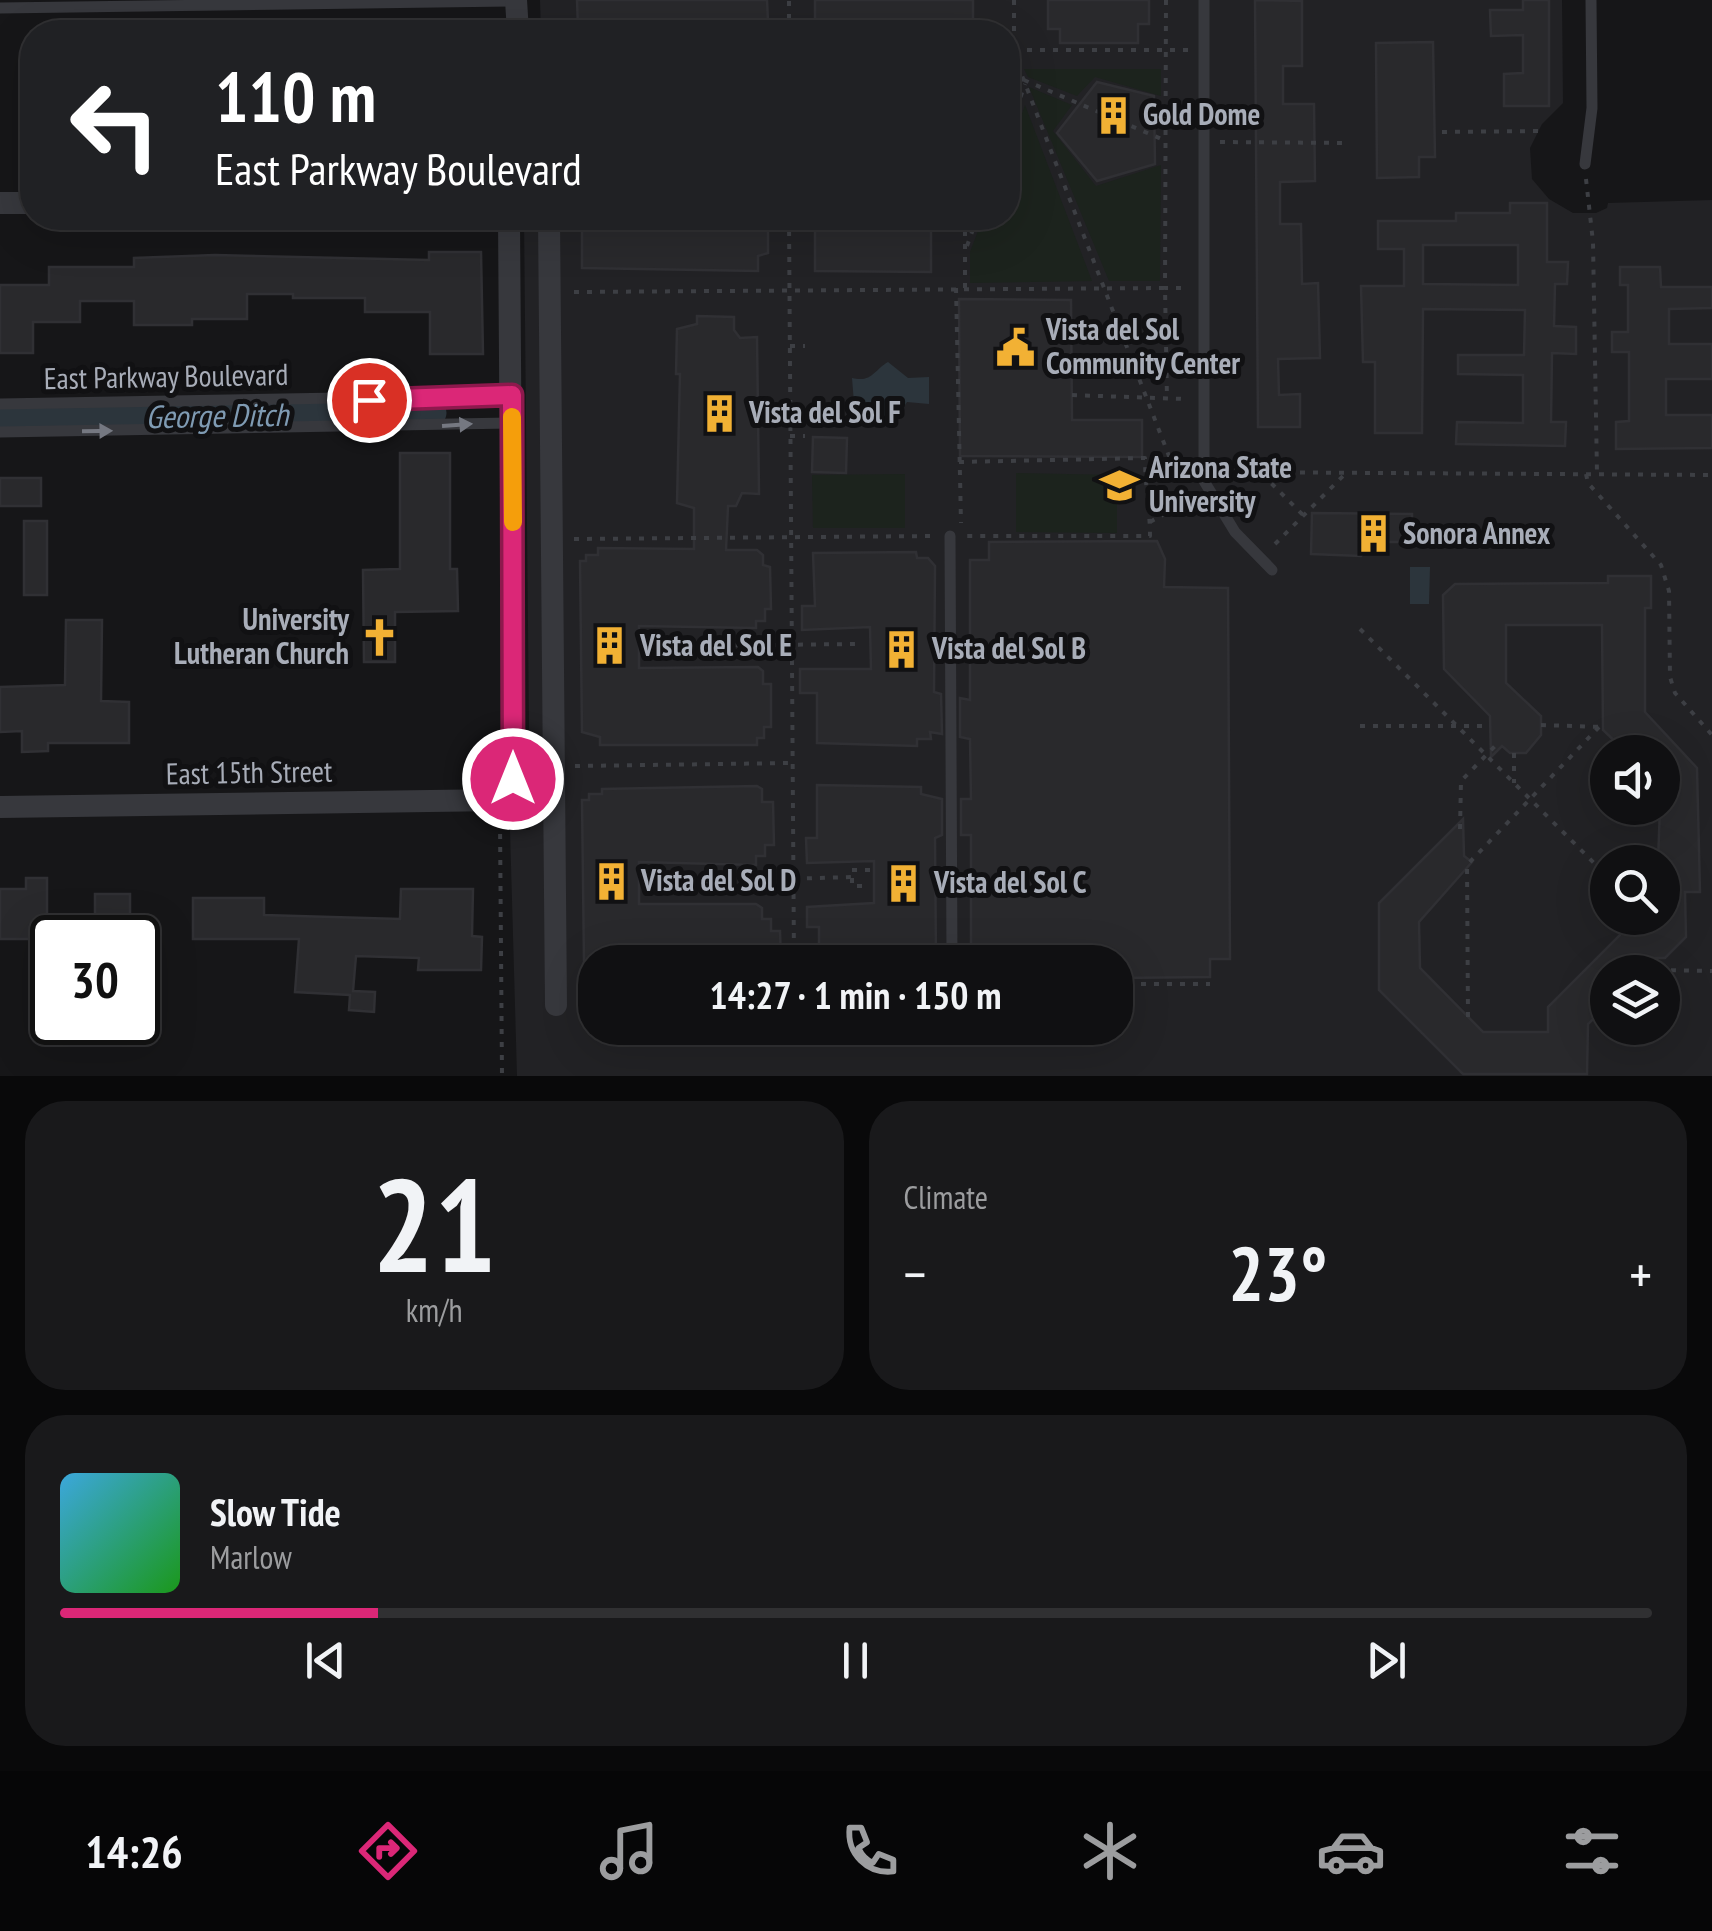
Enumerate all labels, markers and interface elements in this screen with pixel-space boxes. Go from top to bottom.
text: 110 m [215,51,376,141]
icon: left [50,60,180,190]
building icon: Gold Dome [1092,94,1134,136]
place label: Gold Dome [1143,94,1260,133]
text: East Parkway Boulevard [215,139,582,197]
place label: Vista del Sol Community Center [1045,309,1240,382]
public building icon: Vista del Sol Community Center [995,326,1037,368]
street label: East Parkway Boulevard [43,354,289,397]
pin [327,358,412,443]
icon: arrive [342,373,397,428]
building icon: Vista del Sol F [698,392,740,434]
place label: Vista del Sol F [748,392,901,431]
water label: George Ditch [145,393,291,437]
one-way arrow [442,417,474,433]
one-way arrow [82,423,114,439]
place label: Arizona State University [1148,447,1292,520]
school or university icon: Arizona State University [1098,464,1140,506]
building icon: Sonora Annex [1352,513,1394,555]
place label: Sonora Annex [1403,513,1551,552]
place label: University Lutheran Church [174,599,350,672]
church icon: University Lutheran Church [358,616,400,658]
building icon: Vista del Sol E [589,625,631,667]
place label: Vista del Sol E [639,625,792,664]
building icon: Vista del Sol B [881,628,923,670]
place label: Vista del Sol B [931,628,1086,667]
position arrow [461,727,565,831]
map controls [1590,735,1680,1045]
button: sound [1590,735,1680,825]
street label: East 15th Street [165,751,333,792]
button: search [1590,845,1680,935]
building icon: Vista del Sol D [590,860,632,902]
place label: Vista del Sol D [640,860,796,899]
building icon: Vista del Sol C [883,862,925,904]
place label: Vista del Sol C [933,862,1087,901]
speed limit sign: 30 [30,915,160,1045]
button: layers [1590,955,1680,1045]
text: 14:27 · 1 min · 150 m [709,970,1002,1019]
text: 21 [372,1140,496,1308]
text: Climate [904,1176,988,1218]
text: 23° [1228,1225,1327,1322]
text: − [904,1238,926,1309]
text: + [1629,1238,1652,1309]
text: km/h [406,1289,463,1331]
text: Slow Tide [210,1487,341,1536]
text: Marlow [210,1536,292,1578]
icon: previous [298,1633,353,1688]
icon: pause [828,1633,883,1688]
icon: next [1359,1633,1414,1688]
icon: directions [353,1816,423,1886]
icon: music [594,1816,664,1886]
icon: phone [835,1816,905,1886]
icon: climate [1075,1816,1145,1886]
icon: car [1316,1816,1386,1886]
icon: filters [1557,1816,1627,1886]
text: 14:26 [85,1822,183,1880]

